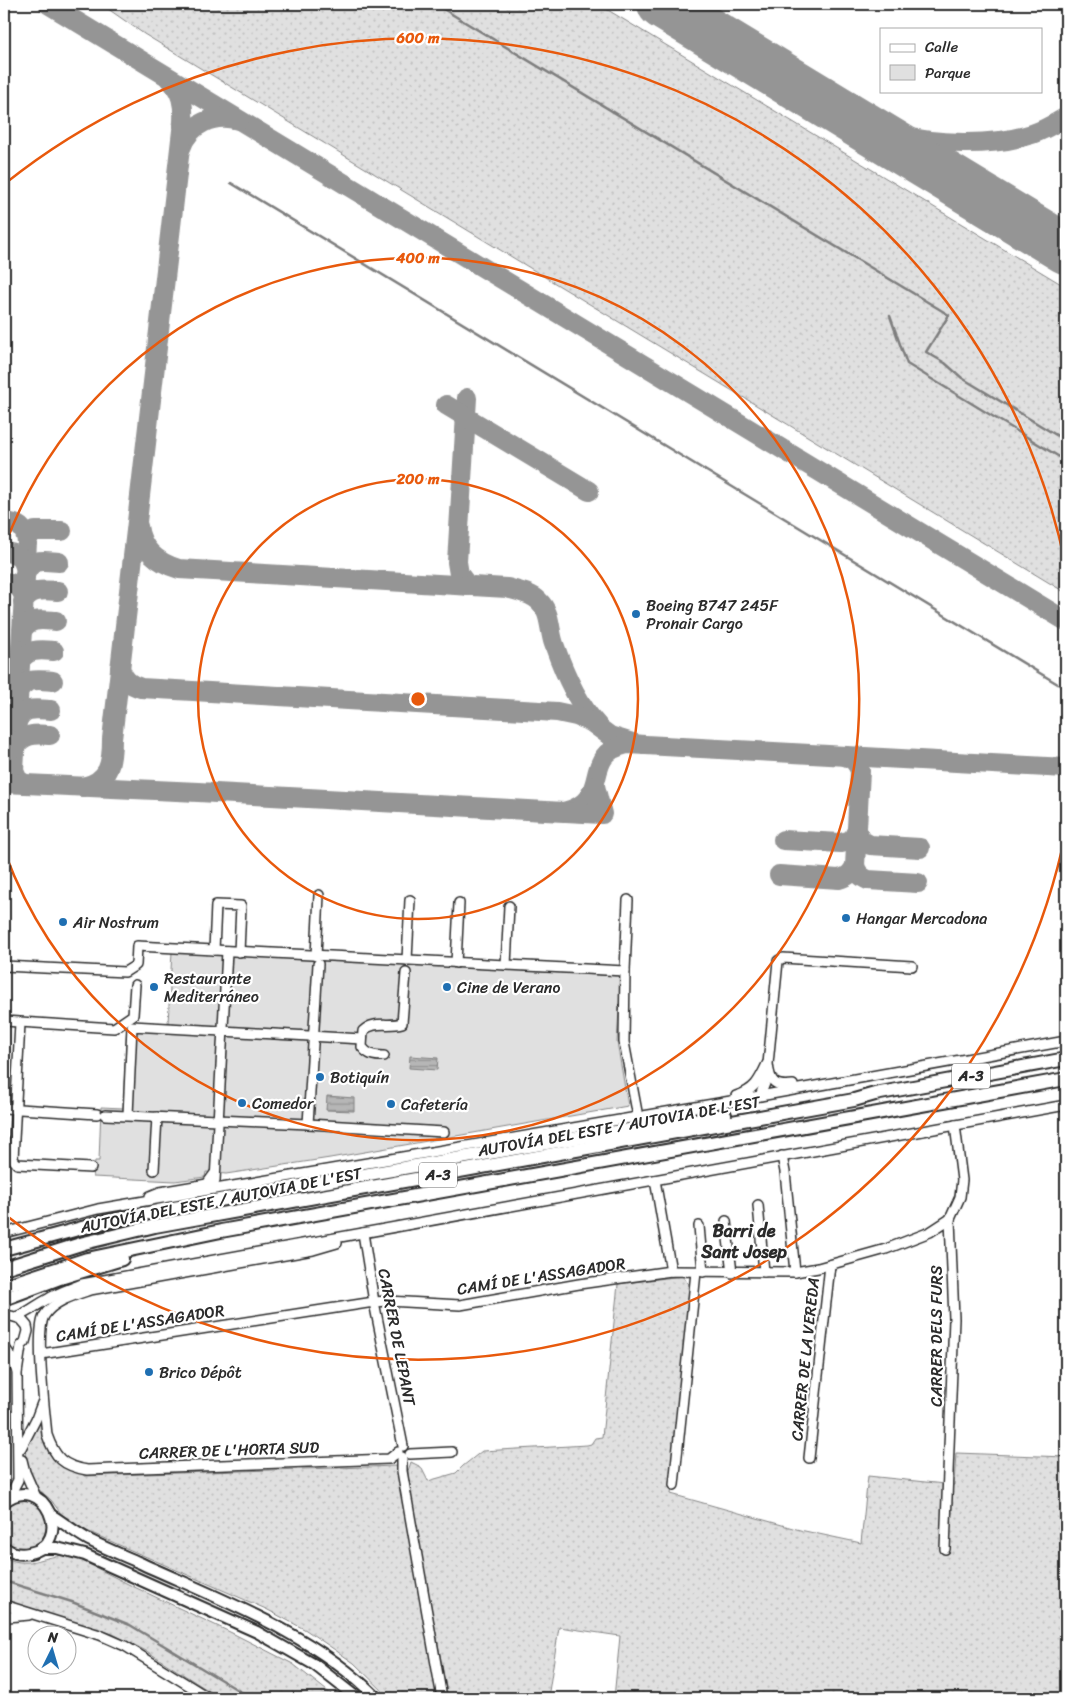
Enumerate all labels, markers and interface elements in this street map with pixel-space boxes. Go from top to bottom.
text: 600 m [396,25,440,51]
legend [880,28,1042,92]
text: Calle [925,34,958,60]
text: Parque [925,60,970,86]
text: 400 m [395,245,440,271]
text: 200 m [395,466,440,492]
place label: Boeing B747 245F Pronair Cargo [646,591,779,638]
marker: Boeing B747 245F Pronair Cargo [630,608,642,620]
centre of rings [409,690,427,708]
place label: Hangar Mercadona [856,904,987,933]
place label: Air Nostrum [72,908,159,937]
marker: Hangar Mercadona [840,912,852,924]
marker: Air Nostrum [57,916,69,928]
place label: Restaurante Mediterráneo [164,964,259,1011]
place label: Cine de Verano [457,973,560,1002]
marker: Restaurante Mediterráneo [148,981,160,993]
marker: Cine de Verano [441,981,453,993]
place label: Botiquín [330,1063,389,1092]
road number: A-3 [952,1064,990,1088]
marker: Botiquín [314,1071,326,1083]
street label: AUTOVÍA DEL ESTE / AUTOVIA DE L'EST [475,1087,763,1165]
place label: Comedor [252,1089,315,1118]
place label: Cafetería [401,1090,468,1119]
marker: Comedor [236,1097,248,1109]
marker: Cafetería [385,1098,397,1110]
street label: AUTOVÍA DEL ESTE / AUTOVIA DE L'EST [77,1158,365,1242]
road number: A-3 [419,1162,457,1188]
district label: Barri de Sant Josep [700,1215,787,1268]
street label: CAMÍ DE L'ASSAGADOR [455,1248,628,1304]
street label: CARRER DELS FURS [922,1265,951,1407]
street label: CARRER DE LEPANT [369,1266,425,1409]
street label: CARRER DE LA VEREDA [782,1276,828,1442]
street label: CAMÍ DE L'ASSAGADOR [54,1295,227,1351]
place label: Brico Dépôt [159,1358,242,1387]
marker: Brico Dépôt [143,1366,155,1378]
street label: CARRER DE L'HORTA SUD [138,1432,320,1468]
north arrow [28,1624,78,1674]
text: N [46,1625,59,1650]

